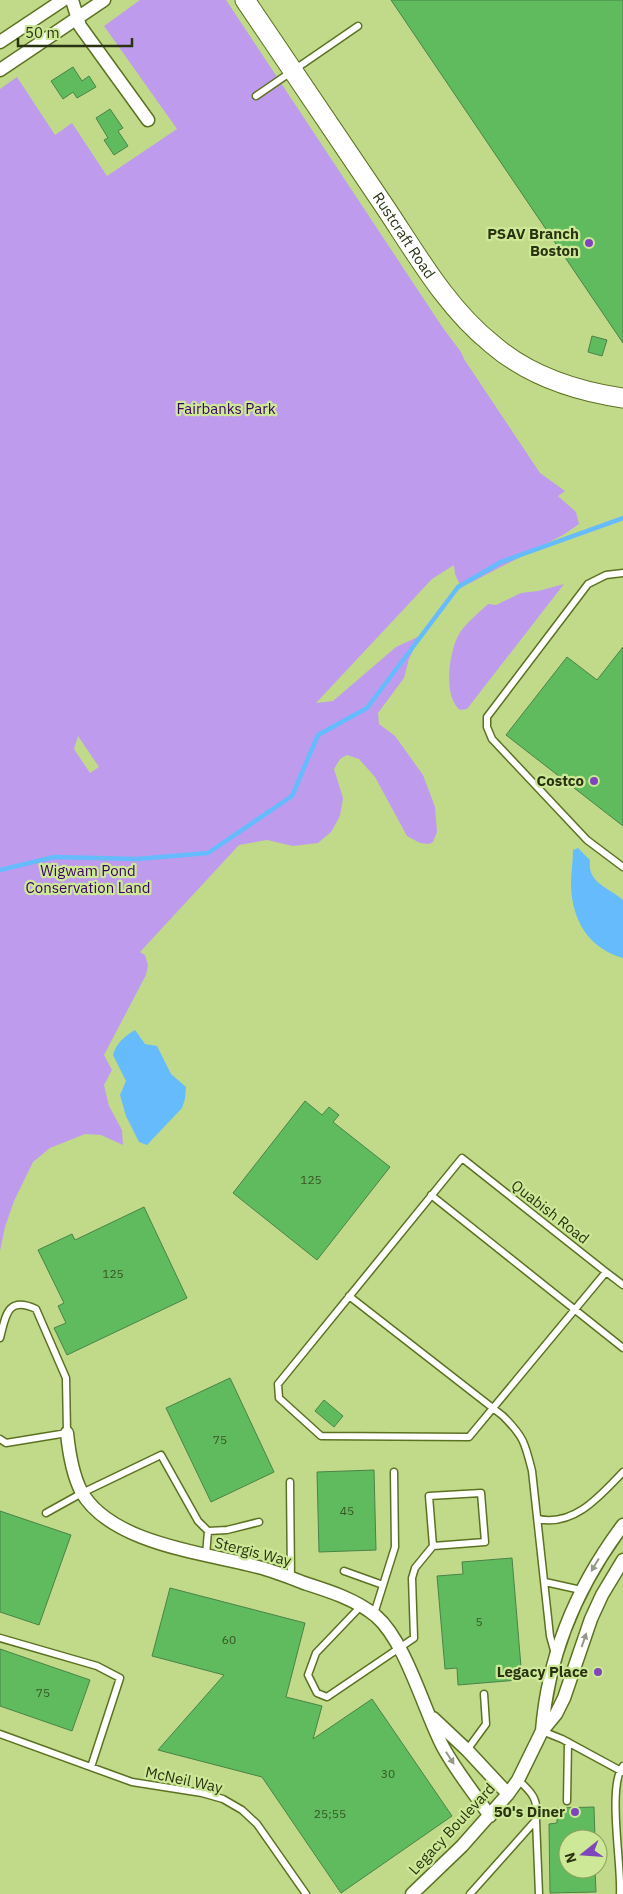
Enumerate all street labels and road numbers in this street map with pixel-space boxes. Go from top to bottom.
street label: Rustcraft Road [369,188,440,282]
street label: Quabish Road [508,1175,593,1248]
street label: Stergis Way [213,1533,294,1570]
street label: McNeil Way [144,1762,225,1797]
street label: Legacy Boulevard [404,1779,499,1878]

